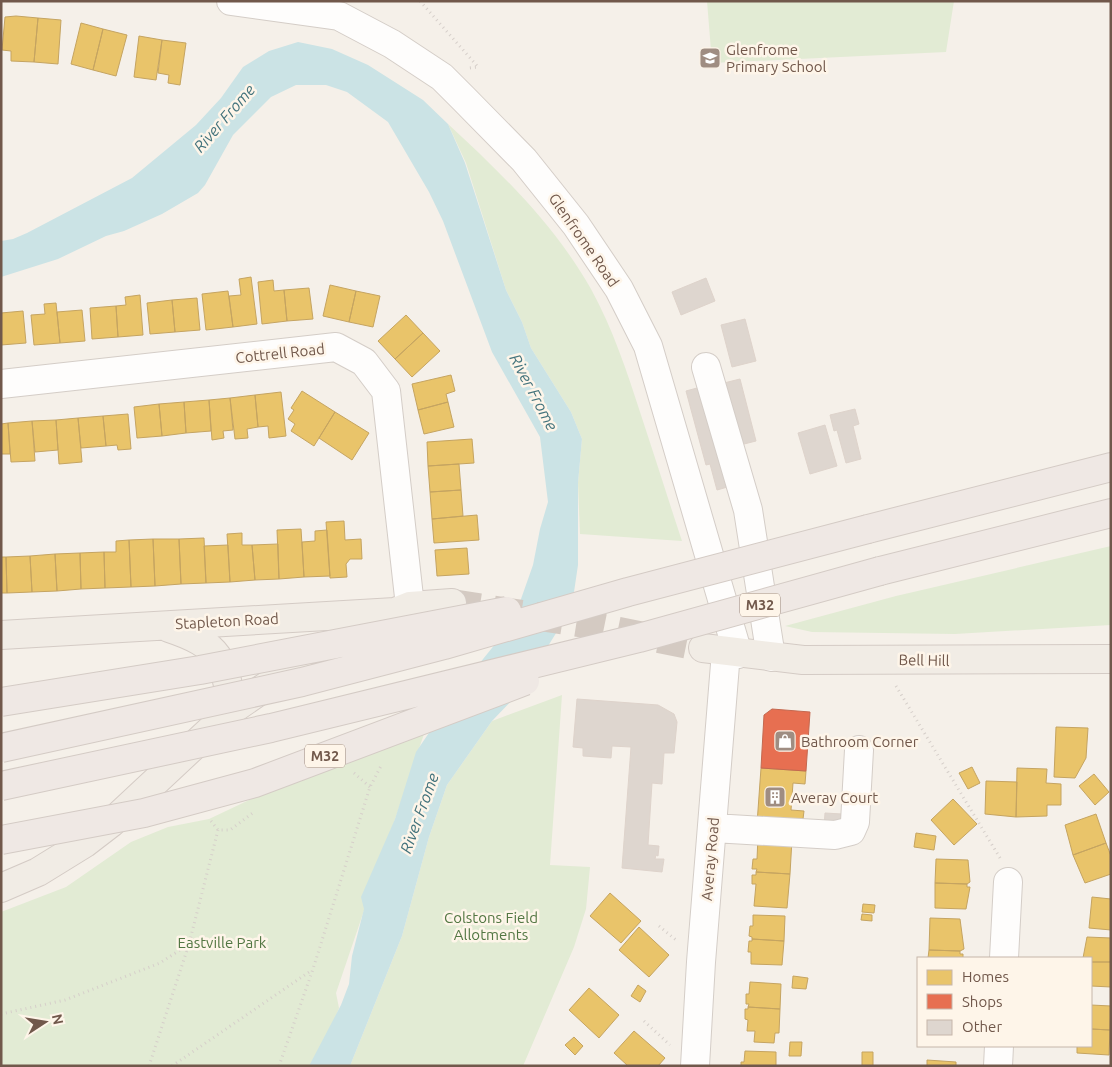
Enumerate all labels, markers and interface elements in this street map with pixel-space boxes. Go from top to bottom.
place label: Glenfrome Primary School [726,41,827,75]
school or university icon: Glenfrome Primary School [698,46,722,70]
water label: River Frome [190,80,258,156]
street label: Glenfrome Road [545,190,623,290]
street label: Cottrell Road [235,340,325,366]
water label: River Frome [506,351,562,433]
road number: M32 [740,594,780,616]
street label: Stapleton Road [175,610,279,632]
street label: Bell Hill [898,651,950,669]
shop icon: Bathroom Corner [773,729,797,753]
place label: Bathroom Corner [801,733,919,750]
road number: M32 [305,744,345,768]
water label: River Frome [396,771,442,855]
building icon: Averay Court [763,785,787,809]
place label: Averay Court [791,789,878,806]
street label: Averay Road [698,817,722,901]
park label: Colstons Field Allotments [444,909,538,943]
park label: Eastville Park [178,934,267,951]
legend [917,957,1092,1047]
text: Homes [962,968,1009,985]
text: Shops [962,993,1003,1010]
north arrow [20,997,70,1047]
text: N [49,1013,67,1026]
text: Other [962,1018,1002,1035]

